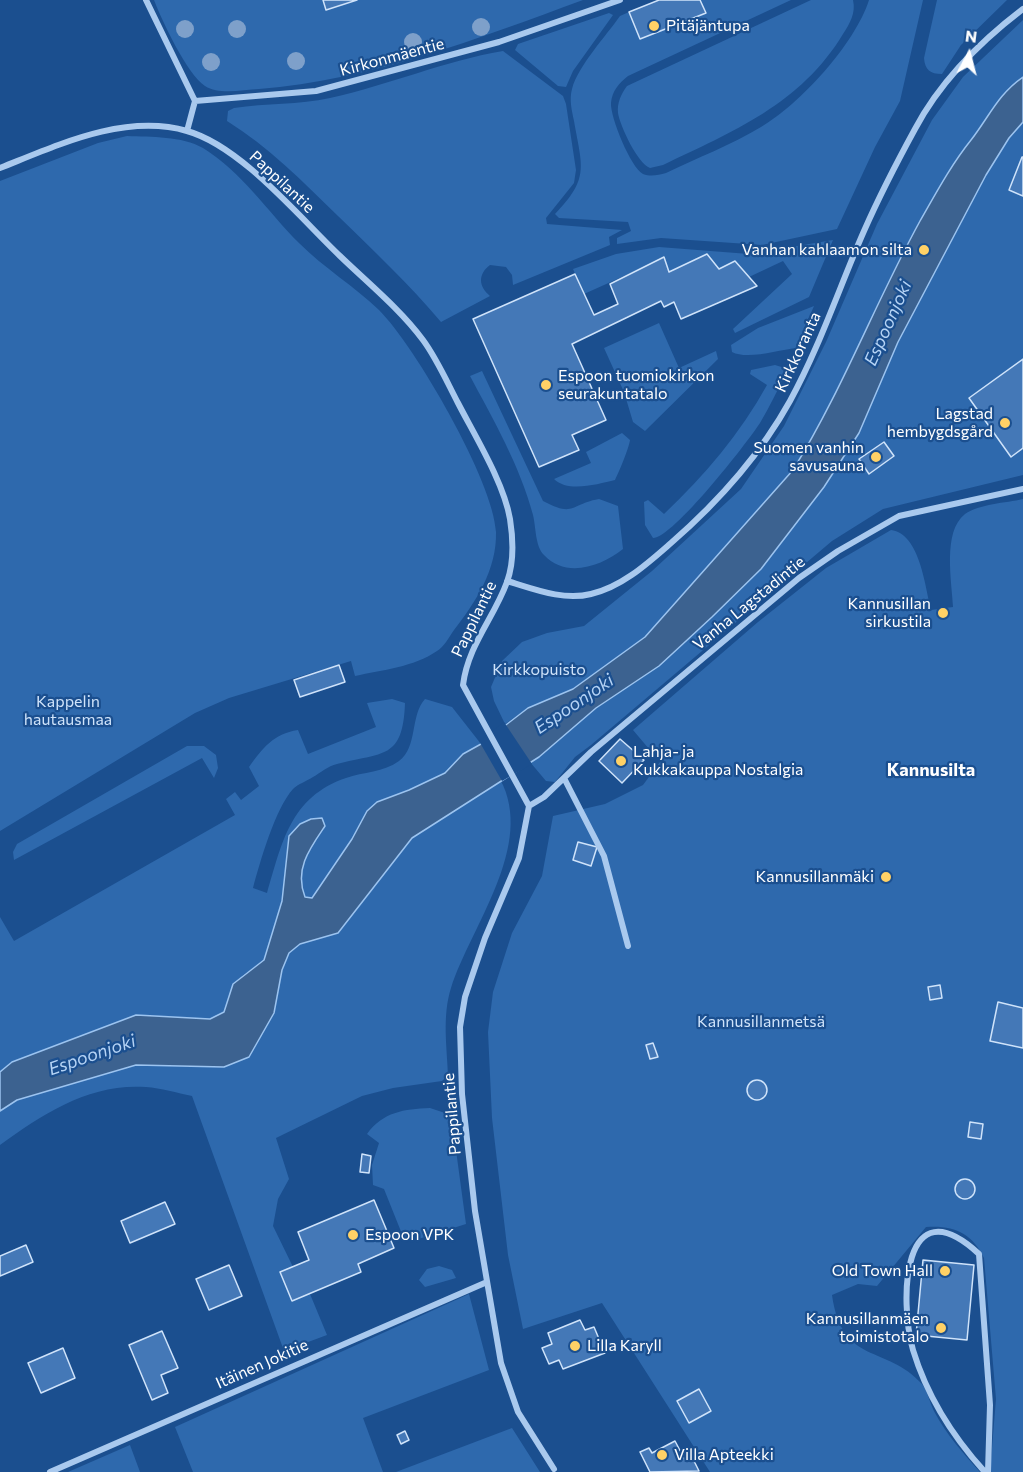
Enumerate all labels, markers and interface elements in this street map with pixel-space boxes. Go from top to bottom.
place label: Pitäjäntupa [666,16,750,36]
marker: Pitäjäntupa [647,19,661,33]
north arrow [939,24,999,84]
text: N [964,25,978,46]
street label: Kirkonmäentie [338,34,446,80]
street label: Pappilantie [245,147,319,217]
place label: Vanhan kahlaamon silta [741,240,912,260]
marker: Vanhan kahlaamon silta [917,243,931,257]
water label: Espoonjoki [860,277,916,369]
street label: Kirkkoranta [771,309,825,395]
place label: Espoon tuomiokirkon seurakuntatalo [558,366,714,404]
marker: Espoon tuomiokirkon seurakuntatalo [539,378,553,392]
place label: Lagstad hembygdsgård [887,404,993,442]
marker: Lagstad hembygdsgård [998,416,1012,430]
place label: Suomen vanhin savusauna [753,438,864,476]
marker: Suomen vanhin savusauna [869,450,883,464]
street label: Vanha Lagstadintie [689,552,809,654]
street label: Pappilantie [447,578,501,660]
place label: Kannusillan sirkustila [848,594,931,632]
marker: Kannusillan sirkustila [936,606,950,620]
park label: Kirkkopuisto [492,660,586,680]
water label: Espoonjoki [530,670,618,738]
park label: Kappelin hautausmaa [24,692,112,730]
place label: Lahja- ja Kukkakauppa Nostalgia [633,742,803,780]
marker: Lahja- ja Kukkakauppa Nostalgia [614,754,628,768]
district label: Kannusilta [887,759,975,781]
place label: Kannusillanmäki [756,867,874,887]
marker: Kannusillanmäki [879,870,893,884]
park label: Kannusillanmetsä [697,1012,825,1032]
water label: Espoonjoki [45,1030,139,1080]
street label: Pappilantie [439,1072,465,1156]
place label: Espoon VPK [365,1225,454,1245]
marker: Espoon VPK [346,1228,360,1242]
place label: Old Town Hall [832,1261,933,1281]
marker: Old Town Hall [938,1264,952,1278]
place label: Kannusillanmäen toimistotalo [806,1309,929,1347]
marker: Kannusillanmäen toimistotalo [934,1321,948,1335]
street label: Itäinen Jokitie [213,1335,311,1393]
place label: Lilla Karyll [587,1336,662,1356]
marker: Lilla Karyll [568,1339,582,1353]
place label: Villa Apteekki [674,1445,774,1465]
marker: Villa Apteekki [655,1448,669,1462]

